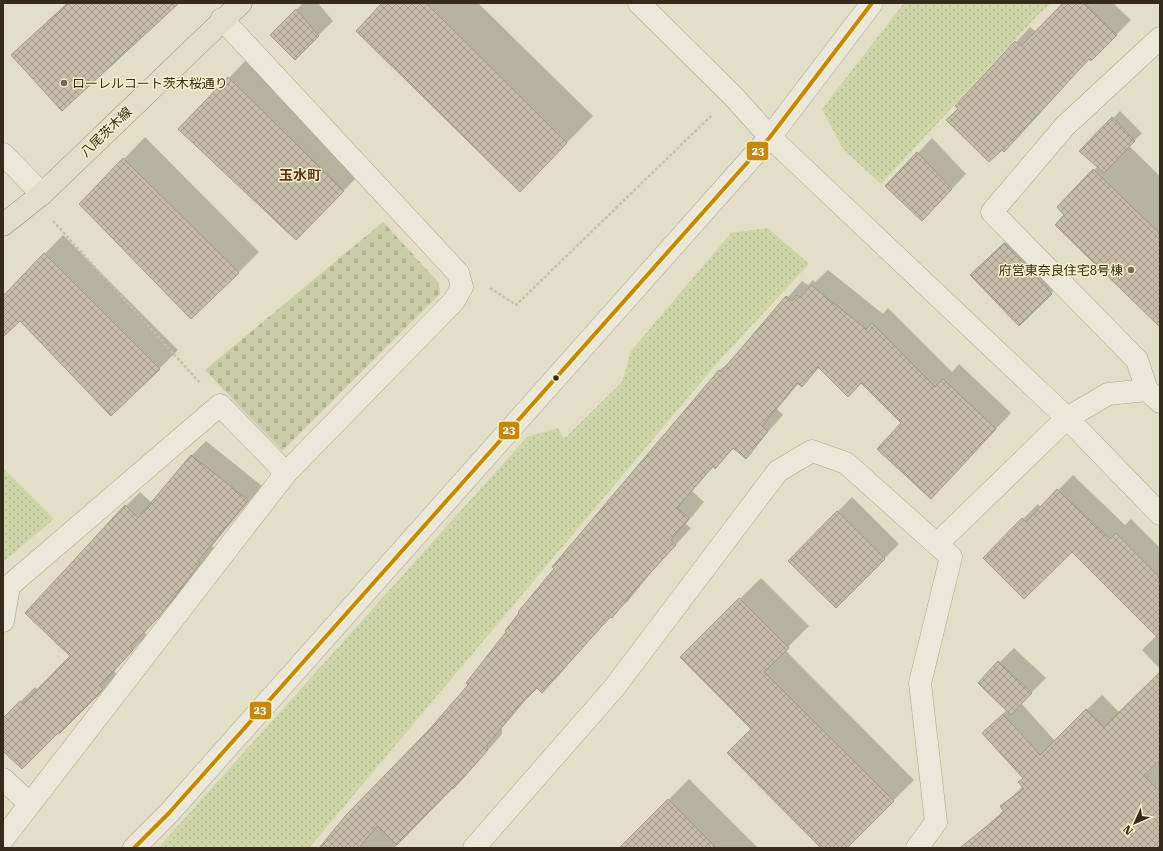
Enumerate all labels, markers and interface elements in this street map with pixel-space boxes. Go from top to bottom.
place label: ローレルコート茨木桜通り [72,76,228,91]
marker: ローレルコート茨木桜通り [59,78,69,88]
street label: 八尾茨木線 [77,104,135,160]
line badge: 23 [746,141,769,161]
text: 23 [752,145,764,158]
district label: 玉水町 [279,167,321,183]
place label: 府営東奈良住宅8号棟 [999,263,1123,278]
marker: 府営東奈良住宅8号棟 [1126,265,1136,275]
unlabelled marker [551,373,561,383]
line badge: 23 [498,421,520,440]
text: 23 [503,424,515,437]
line badge: 23 [249,701,272,720]
text: 23 [254,704,266,717]
north arrow [1115,803,1155,843]
text: N [1120,822,1136,837]

